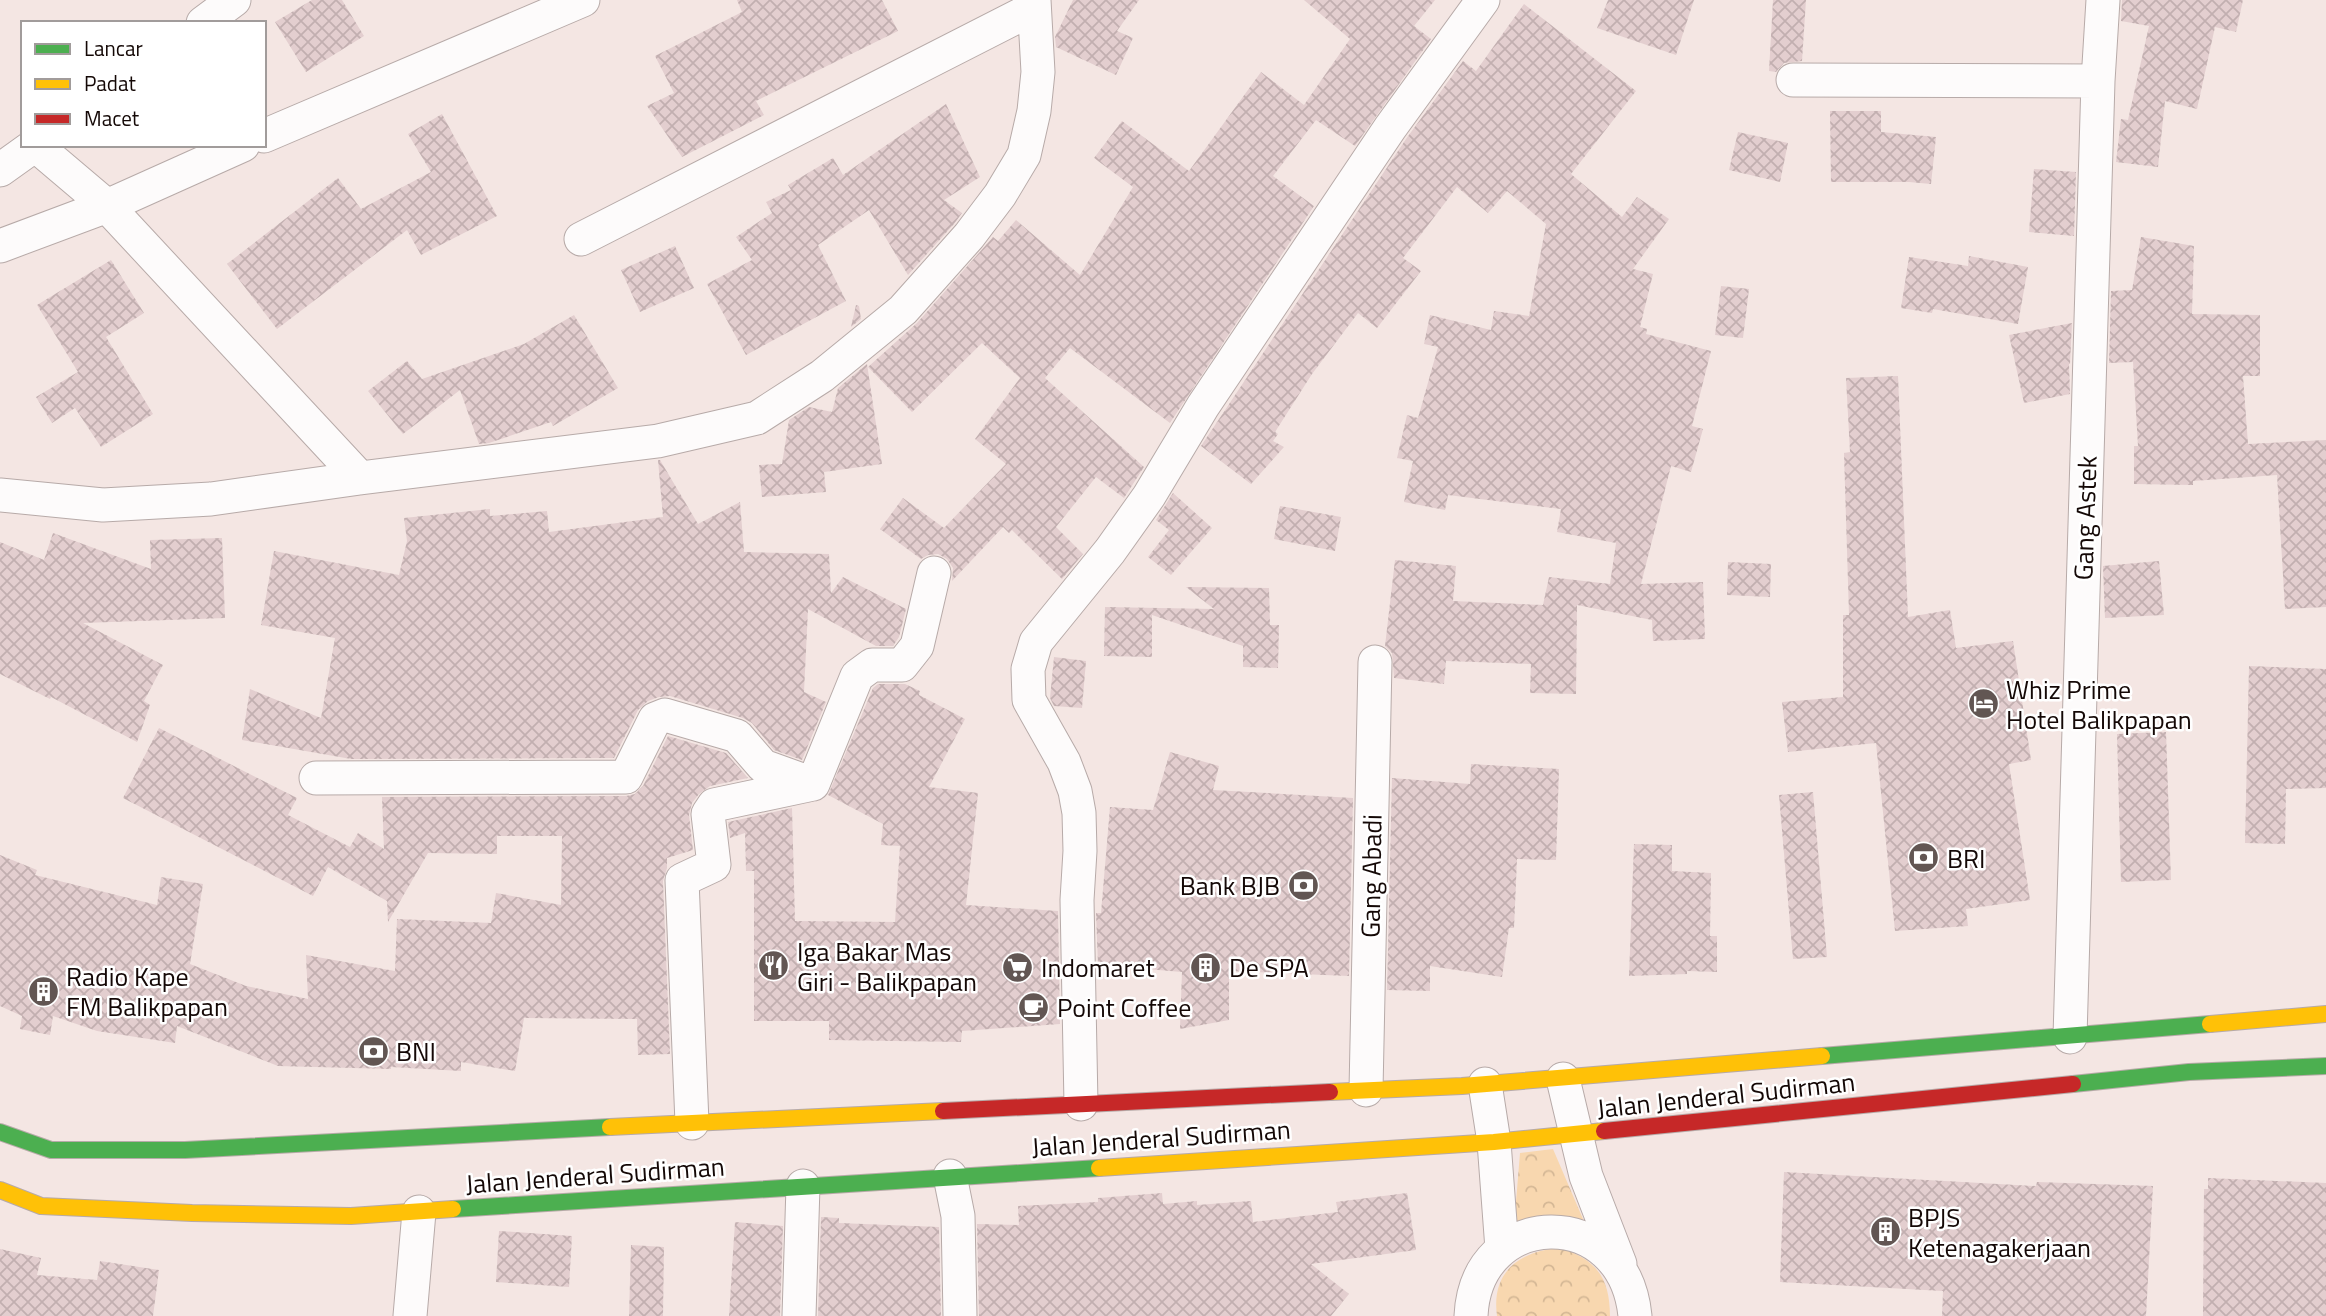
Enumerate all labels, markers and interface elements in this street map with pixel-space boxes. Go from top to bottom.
legend [21,21,266,147]
text: Lancar [84,32,143,64]
text: Padat [84,67,136,99]
text: Macet [84,102,140,134]
street label: Gang Astek [2063,455,2107,581]
place label: Whiz Prime Hotel Balikpapan [2006,670,2192,739]
hotel icon: Whiz Prime Hotel Balikpapan [1966,687,2000,721]
street label: Gang Abadi [1350,814,1392,938]
place label: BRI [1947,839,1985,878]
bank icon: BRI [1907,841,1941,875]
place label: Bank BJB [1180,866,1280,905]
bank icon: Bank BJB [1286,868,1320,902]
place label: Iga Bakar Mas Giri - Balikpapan [797,932,977,1001]
place label: Indomaret [1041,948,1155,987]
place label: De SPA [1229,948,1309,987]
restaurant icon: Iga Bakar Mas Giri - Balikpapan [757,949,791,983]
supermarket icon: Indomaret [1001,950,1035,984]
building icon: De SPA [1189,950,1223,984]
place label: Radio Kape FM Balikpapan [66,957,228,1026]
building icon: Radio Kape FM Balikpapan [26,974,60,1008]
place label: Point Coffee [1057,988,1191,1027]
cafe icon: Point Coffee [1017,990,1051,1024]
place label: BNI [396,1032,436,1071]
bank icon: BNI [356,1034,390,1068]
street label: Jalan Jenderal Sudirman [1595,1062,1857,1128]
street label: Jalan Jenderal Sudirman [1030,1109,1292,1167]
street label: Jalan Jenderal Sudirman [464,1146,726,1204]
place label: BPJS Ketenagakerjaan [1908,1198,2091,1267]
building icon: BPJS Ketenagakerjaan [1868,1215,1902,1249]

